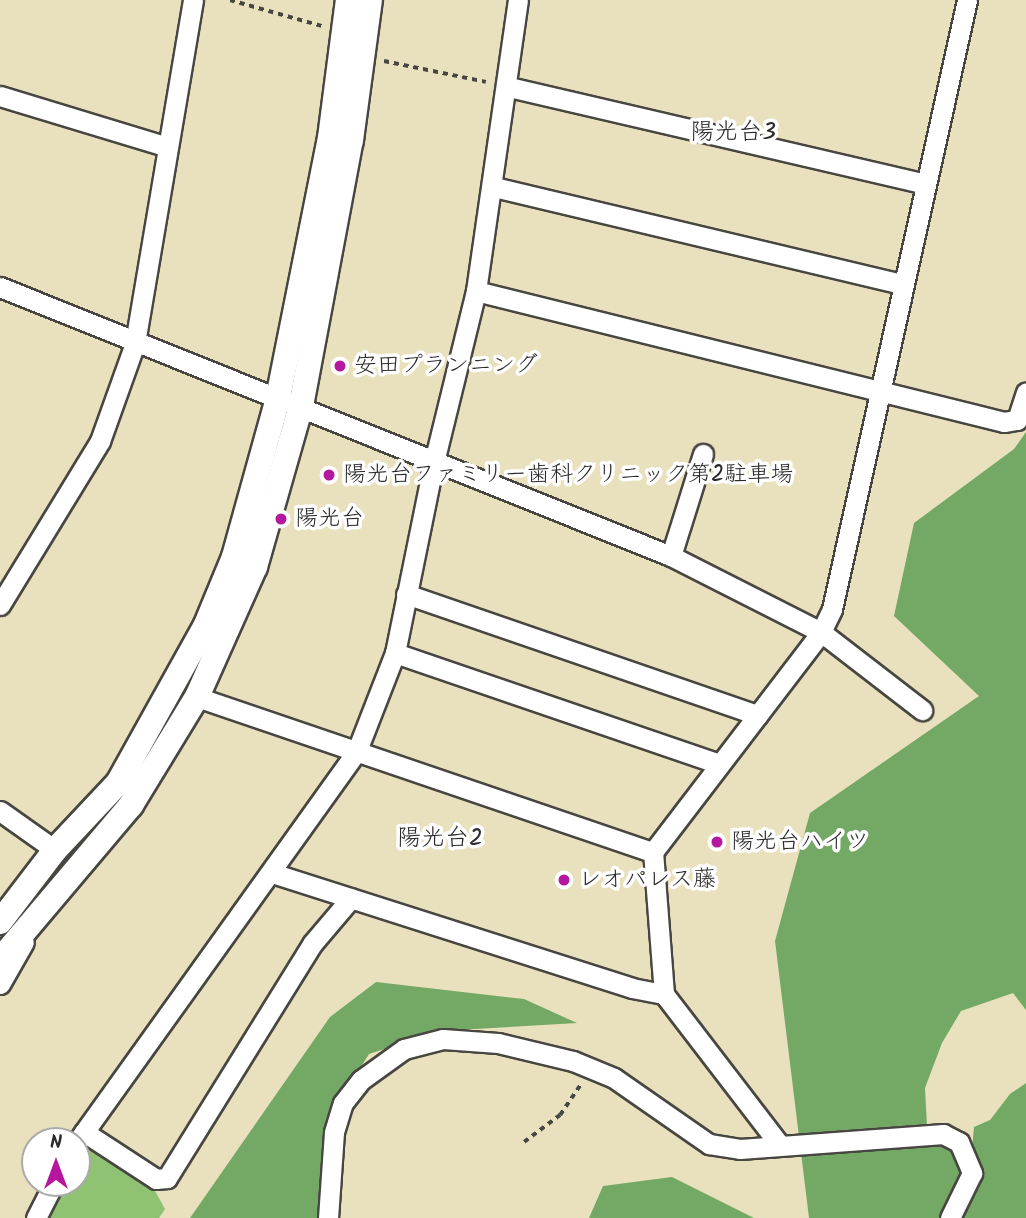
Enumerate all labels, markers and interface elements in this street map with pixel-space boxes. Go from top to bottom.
district label: 陽光台3 [690,119,776,147]
place label: 安田プランニング [354,352,538,380]
marker: 安田プランニング [332,358,348,374]
place label: 陽光台ファミリー歯科クリニック第2駐車場 [343,461,793,489]
marker: 陽光台ファミリー歯科クリニック第2駐車場 [321,467,337,483]
place label: 陽光台 [295,505,364,533]
marker: 陽光台 [273,511,289,527]
district label: 陽光台2 [397,825,483,853]
place label: 陽光台ハイツ [731,828,869,856]
marker: 陽光台ハイツ [709,834,725,850]
place label: レオパレス藤 [578,866,716,894]
marker: レオパレス藤 [556,872,572,888]
north arrow [21,1127,91,1197]
text: N [50,1128,62,1158]

